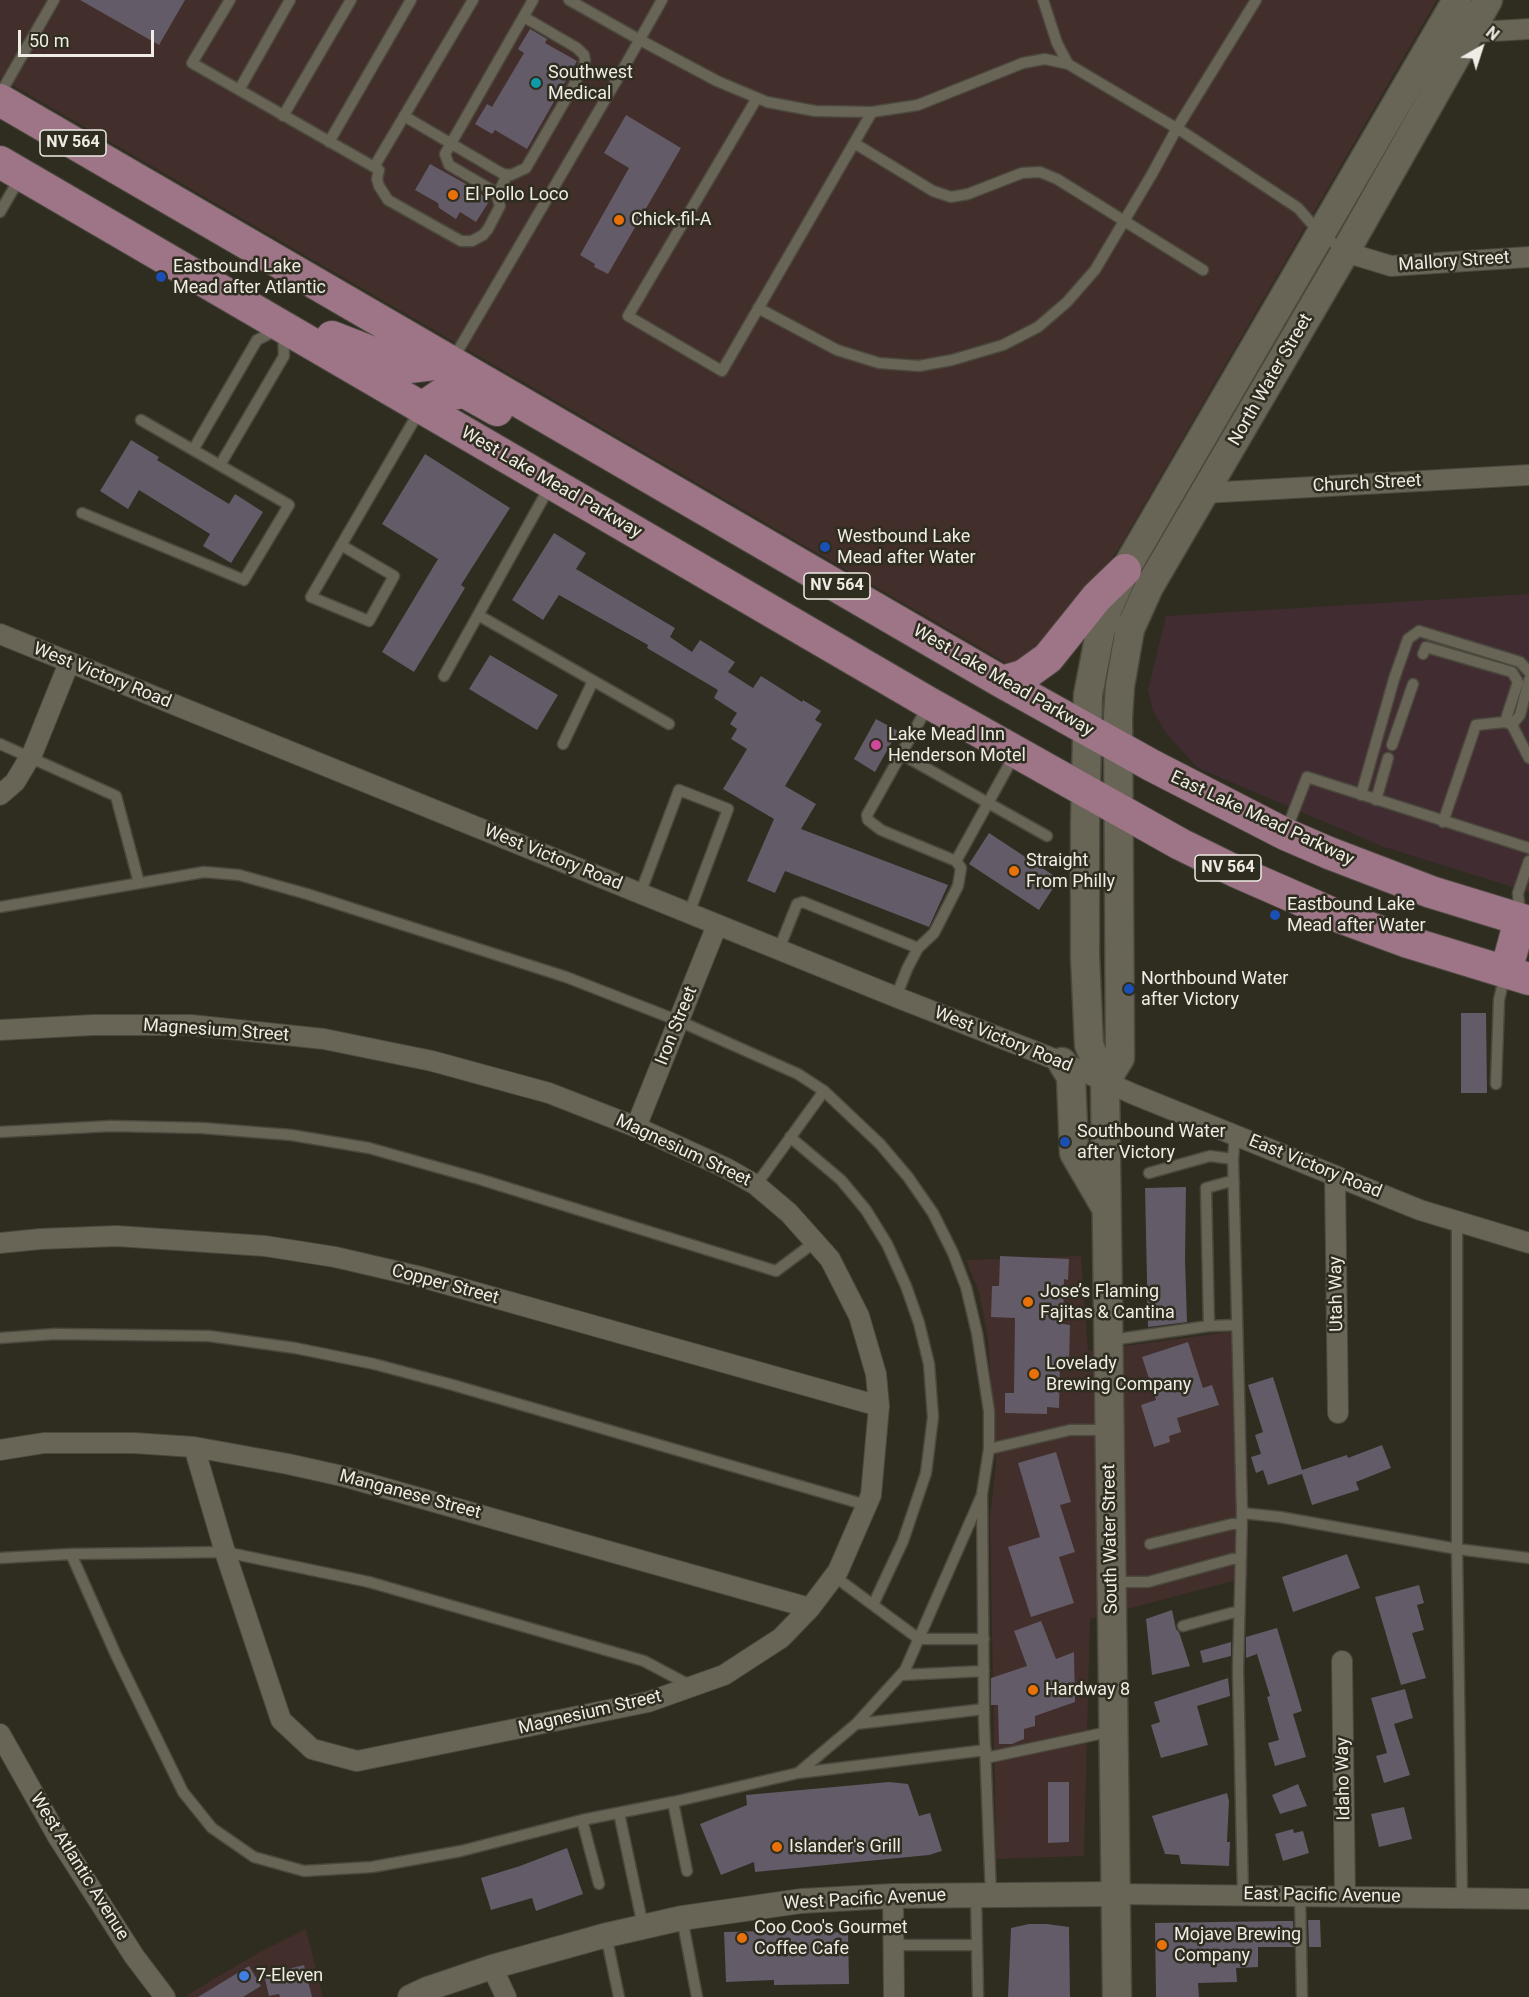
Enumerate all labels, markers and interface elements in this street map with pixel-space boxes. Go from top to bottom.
scale bar [21,18,158,56]
north arrow [1451,18,1511,78]
text: N [1482,23,1503,45]
text: 50 m [29,30,69,51]
place label: Southwest Medical [548,62,633,104]
marker: Southwest Medical [529,76,543,90]
road number: NV 564 [40,130,106,156]
place label: El Pollo Loco [465,184,569,206]
marker: El Pollo Loco [446,188,460,202]
place label: Chick-fil-A [631,209,712,231]
marker: Chick-fil-A [612,213,626,227]
street label: Mallory Street [1398,247,1510,277]
place label: Eastbound Lake Mead after Atlantic [173,256,326,298]
marker: Eastbound Lake Mead after Atlantic [154,270,168,284]
street label: North Water Street [1224,310,1318,450]
street label: West Lake Mead Parkway [457,422,645,544]
street label: Church Street [1312,470,1422,498]
place label: Westbound Lake Mead after Water [837,526,976,568]
marker: Westbound Lake Mead after Water [818,540,832,554]
road number: NV 564 [804,573,870,599]
street label: West Lake Mead Parkway [909,620,1097,742]
street label: West Victory Road [30,639,174,713]
place label: Lake Mead Inn Henderson Motel [888,724,1026,766]
marker: Lake Mead Inn Henderson Motel [869,738,883,752]
street label: East Lake Mead Parkway [1167,767,1357,871]
street label: West Victory Road [481,821,625,895]
place label: Straight From Philly [1026,850,1115,892]
road number: NV 564 [1195,855,1261,881]
marker: Straight From Philly [1007,864,1021,878]
place label: Eastbound Lake Mead after Water [1287,894,1426,936]
marker: Eastbound Lake Mead after Water [1268,908,1282,922]
place label: Northbound Water after Victory [1141,968,1288,1010]
marker: Northbound Water after Victory [1122,982,1136,996]
street label: Iron Street [651,983,703,1069]
street label: West Victory Road [931,1003,1075,1077]
street label: Magnesium Street [142,1015,290,1047]
street label: Magnesium Street [612,1110,754,1192]
place label: Southbound Water after Victory [1077,1121,1226,1164]
street label: East Victory Road [1245,1130,1385,1204]
marker: Southbound Water after Victory [1058,1135,1072,1149]
street label: Utah Way [1326,1256,1348,1332]
street label: Copper Street [389,1260,501,1310]
place label: Jose’s Flaming Fajitas & Cantina [1040,1281,1175,1324]
marker: Jose’s Flaming Fajitas & Cantina [1021,1295,1035,1309]
place label: Lovelady Brewing Company [1046,1353,1191,1396]
marker: Lovelady Brewing Company [1027,1367,1041,1381]
street label: South Water Street [1099,1464,1123,1614]
street label: Manganese Street [337,1466,483,1524]
place label: Hardway 8 [1045,1679,1130,1701]
marker: Hardway 8 [1026,1683,1040,1697]
street label: Magnesium Street [516,1686,664,1740]
street label: Idaho Way [1332,1737,1356,1821]
street label: West Atlantic Avenue [25,1789,133,1945]
place label: Islander's Grill [789,1836,901,1858]
marker: Islander's Grill [770,1840,784,1854]
street label: East Pacific Avenue [1243,1884,1401,1908]
street label: West Pacific Avenue [783,1885,947,1915]
place label: Coo Coo's Gourmet Coffee Cafe [754,1917,908,1960]
place label: Mojave Brewing Company [1174,1924,1301,1966]
marker: Coo Coo's Gourmet Coffee Cafe [735,1931,749,1945]
marker: Mojave Brewing Company [1155,1938,1169,1952]
place label: 7-Eleven [256,1965,323,1987]
marker: 7-Eleven [237,1969,251,1983]

